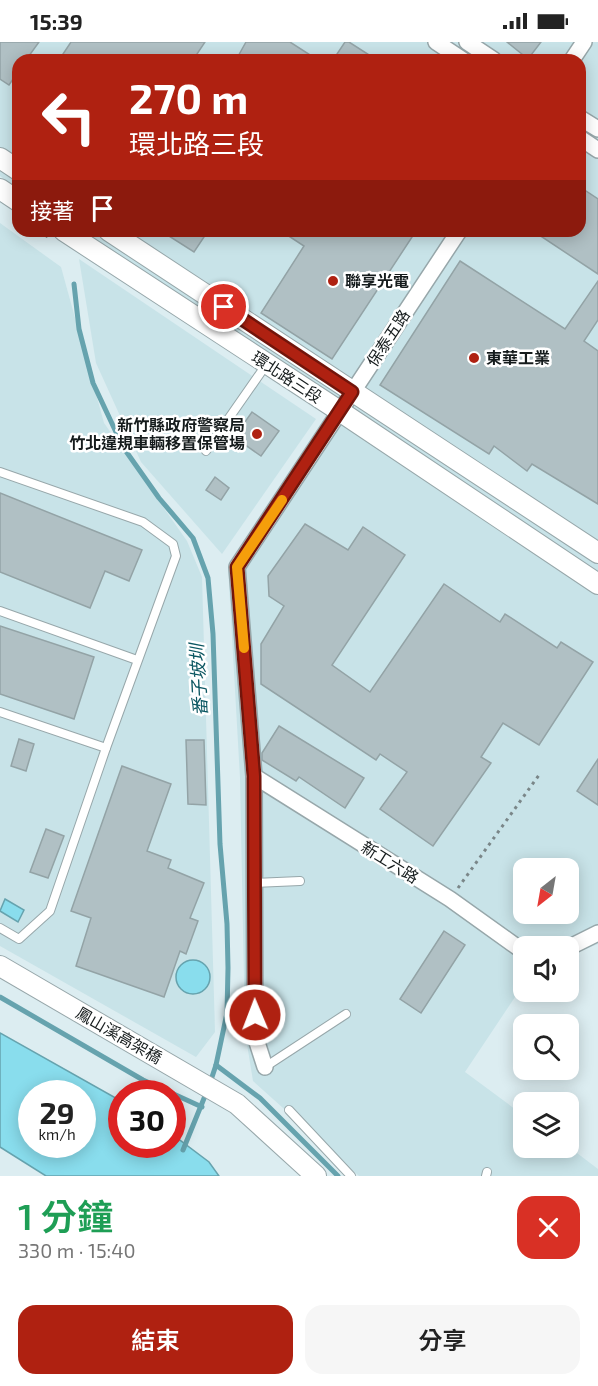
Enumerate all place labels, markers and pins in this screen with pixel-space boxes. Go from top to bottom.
place label: 聯享光電 [345,271,409,290]
marker: 聯享光電 [326,274,340,288]
pin [198,281,249,332]
place label: 東華工業 [486,348,550,367]
marker: 東華工業 [467,351,481,365]
place label: 新竹縣政府警察局 竹北違規車輛移置保管場 [69,415,245,452]
marker: 新竹縣政府警察局 竹北違規車輛移置保管場 [250,427,264,441]

